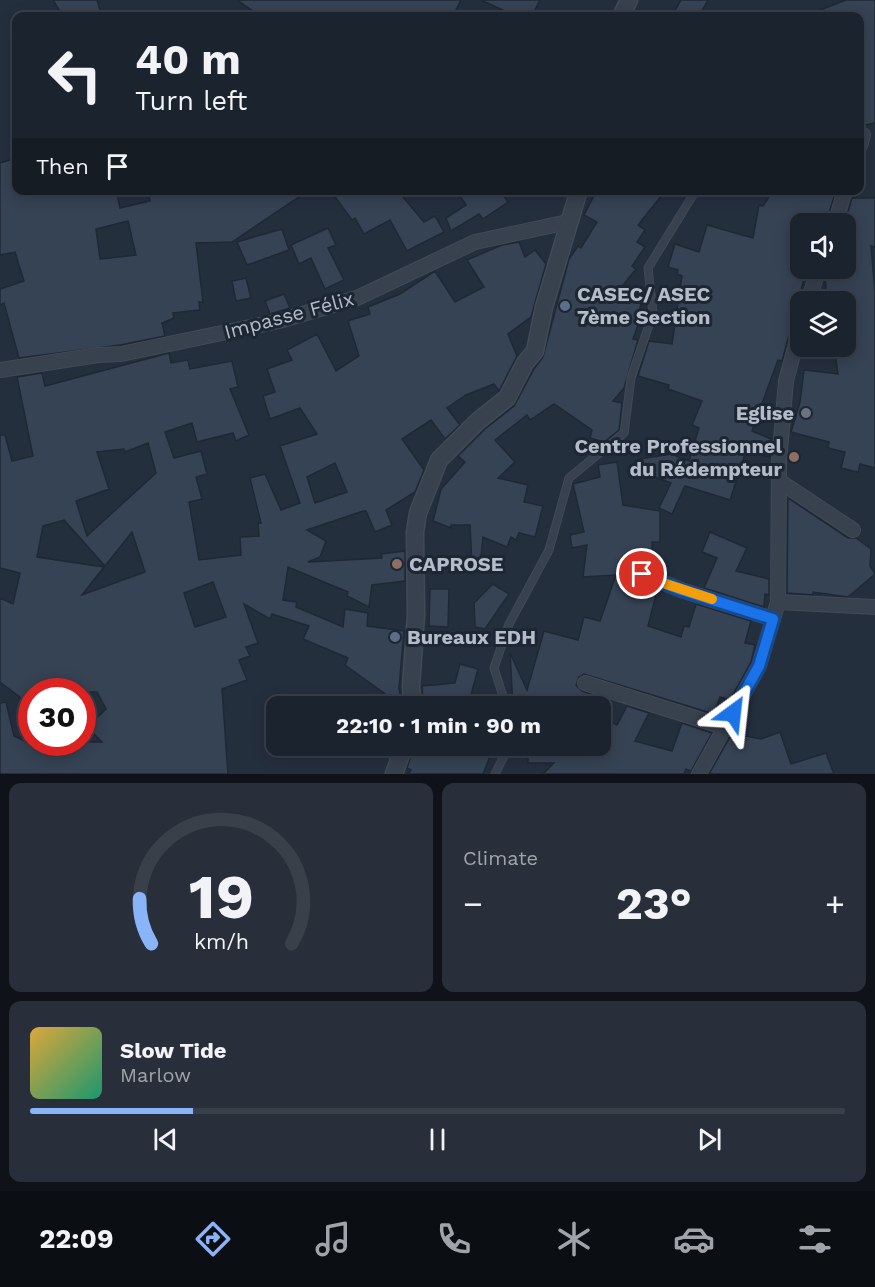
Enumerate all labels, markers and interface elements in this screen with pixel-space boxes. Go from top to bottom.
text: 40 m [135,35,241,84]
icon: left [36,36,114,114]
text: Turn left [135,85,247,117]
icon: arrive [101,150,134,183]
text: Then [36,154,89,179]
map controls [790,213,856,357]
button: sound [790,213,856,279]
place label: CASEC/ ASEC 7ème Section [577,282,710,329]
street label: Impasse Félix [222,286,356,344]
button: layers [790,291,856,357]
marker: CASEC/ ASEC 7ème Section [558,299,572,313]
place label: Eglise [736,401,794,425]
marker: Eglise [799,406,813,420]
place label: Centre Professionnel du Rédempteur [574,434,782,481]
marker: Centre Professionnel du Rédempteur [787,450,801,464]
pin [616,548,667,599]
place label: CAPROSE [409,552,503,576]
marker: CAPROSE [390,557,404,571]
icon: arrive [625,557,658,590]
place label: Bureaux EDH [407,625,536,649]
marker: Bureaux EDH [388,630,402,644]
speed limit sign: 30 [18,678,96,756]
position arrow [701,681,765,745]
text: 22:10 · 1 min · 90 m [336,713,541,738]
text: Climate [463,846,538,870]
text: 19 [188,860,254,933]
text: 23° [616,877,692,930]
text: − [463,884,483,923]
text: + [825,884,845,923]
text: km/h [193,930,249,955]
text: Slow Tide [120,1038,227,1063]
text: Marlow [120,1063,191,1087]
icon: previous [149,1123,182,1156]
icon: pause [421,1123,454,1156]
icon: next [693,1123,726,1156]
icon: directions [192,1218,234,1260]
icon: music [312,1218,354,1260]
icon: phone [433,1218,475,1260]
icon: climate [553,1218,595,1260]
icon: car [673,1218,715,1260]
icon: filters [794,1218,836,1260]
text: 22:09 [39,1223,114,1255]

